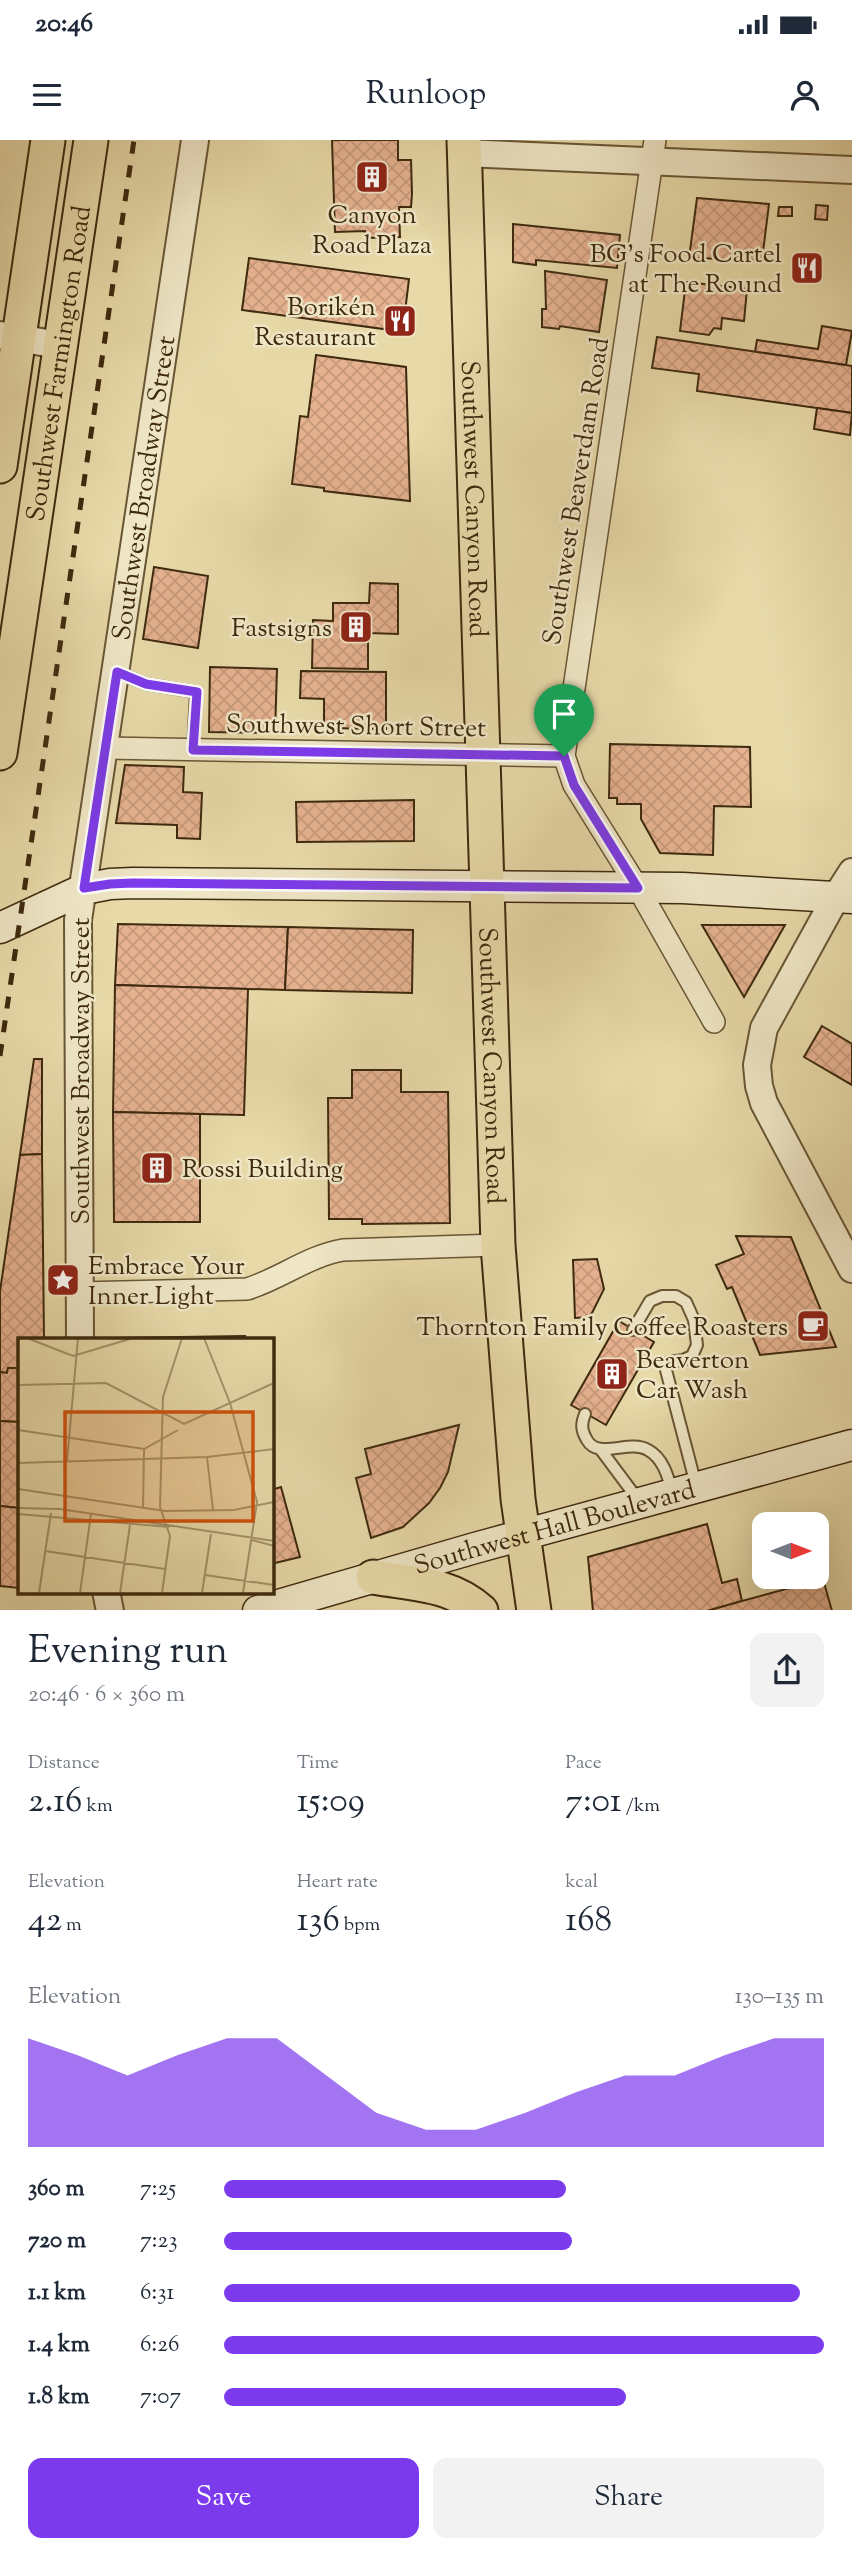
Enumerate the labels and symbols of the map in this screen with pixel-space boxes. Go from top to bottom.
building icon: Canyon Road Plaza [353,158,391,196]
place label: Canyon Road Plaza [312,198,432,265]
street label: Southwest Farmington Road [19,203,102,524]
place label: BG's Food Cartel at The Round [590,237,782,304]
restaurant icon: BG's Food Cartel at The Round [788,249,826,287]
place label: Borikén Restaurant [255,290,376,357]
restaurant icon: Borikén Restaurant [381,302,419,340]
street label: Southwest Broadway Street [104,333,186,643]
street label: Southwest Beaverdam Road [535,335,620,648]
street label: Southwest Canyon Road [450,360,495,638]
building icon: Fastsigns [337,608,375,646]
place label: Fastsigns [231,611,332,648]
pin [534,684,594,756]
street label: Southwest Short Street [226,707,486,748]
street label: Southwest Broadway Street [64,917,101,1225]
street label: Southwest Canyon Road [467,926,513,1205]
building icon: Rossi Building [138,1149,176,1187]
place label: Rossi Building [182,1152,343,1189]
place label: Embrace Your Inner Light [88,1249,245,1316]
place icon: Embrace Your Inner Light [44,1261,82,1299]
cafe icon: Thornton Family Coffee Roasters [794,1307,832,1345]
place label: Thornton Family Coffee Roasters [416,1310,788,1347]
inset map [18,1338,273,1593]
place label: Beaverton Car Wash [636,1343,749,1410]
building icon: Beaverton Car Wash [593,1355,631,1393]
street label: Southwest Hall Boulevard [410,1473,700,1586]
north arrow [752,1512,830,1589]

